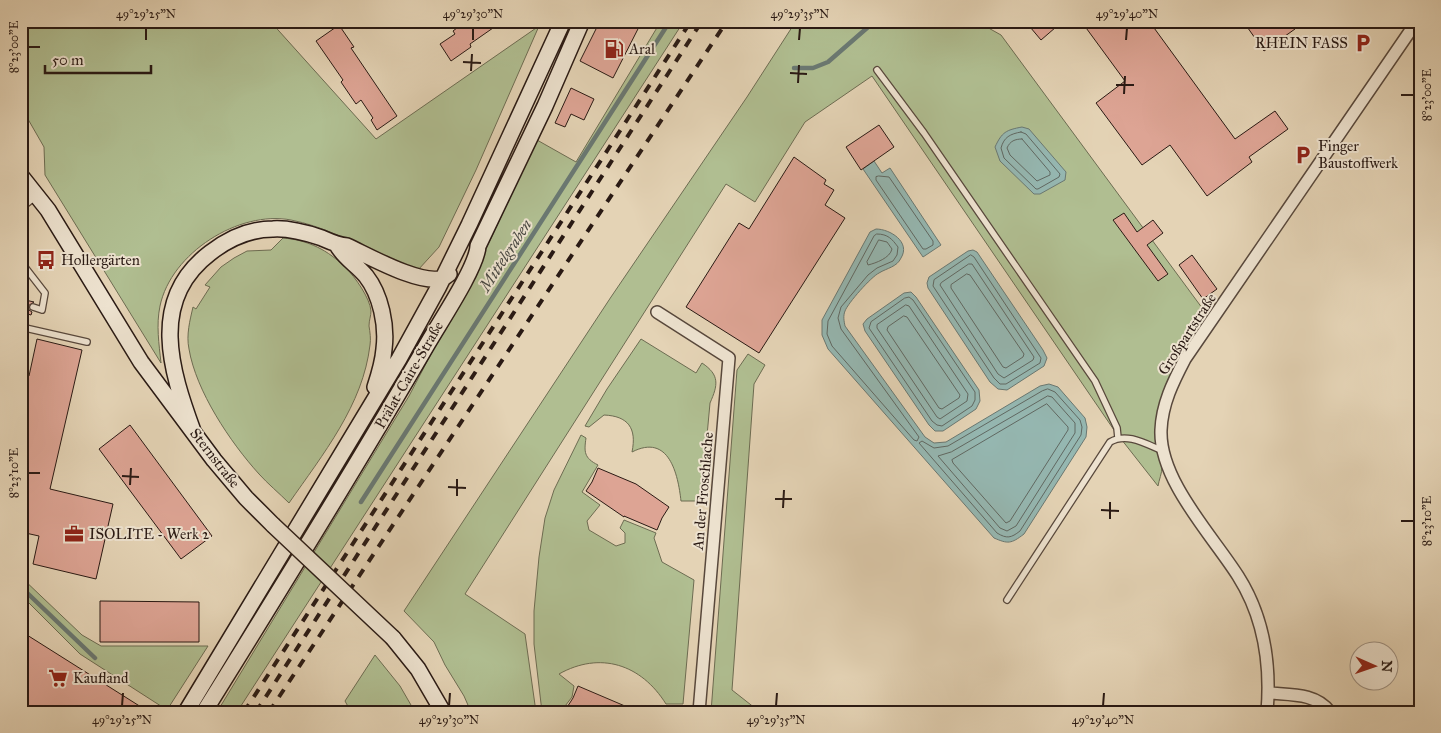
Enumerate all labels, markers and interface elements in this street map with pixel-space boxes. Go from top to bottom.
text: 49°29'25"N [116,7,176,21]
text: 49°29'30"N [443,7,503,21]
text: 49°29'35"N [771,7,829,21]
text: 49°29'40"N [1096,7,1158,21]
text: 8°23'00"E [7,20,21,73]
parking icon: RHEIN FASS [1352,32,1374,54]
place label: RHEIN FASS [1255,34,1348,52]
fuel station icon: Aral [603,38,625,60]
place label: Aral [628,40,656,58]
scale bar [45,42,151,74]
text: 50 m [52,51,84,69]
text: 8°23'00"E [1420,68,1434,121]
place label: Finger Baustoffwerk [1318,137,1398,172]
parking icon: Finger Baustoffwerk [1292,144,1314,166]
water label: Mittelgraben [474,215,536,296]
bus stop icon: Hollergärten [35,249,57,271]
place label: Hollergärten [61,251,140,269]
street label: Großpartstraße [1154,290,1220,378]
street label: Prälat-Caire-Straße [371,318,447,432]
street label: Sternstraße [186,425,244,491]
street label: An der Froschlache [689,431,717,552]
text: 8°23'10"E [7,447,21,498]
text: 8°23'10"E [1420,495,1434,546]
office icon: ISOLITE - Werk 2 [63,523,85,545]
place label: ISOLITE - Werk 2 [89,525,210,543]
north arrow [1348,640,1398,690]
text: N [1378,660,1395,673]
supermarket icon: Kaufland [47,667,69,689]
place label: Kaufland [73,669,129,687]
text: 49°29'25"N [92,713,152,727]
text: 49°29'30"N [419,713,479,727]
text: 49°29'35"N [747,713,805,727]
text: 49°29'40"N [1072,713,1134,727]

